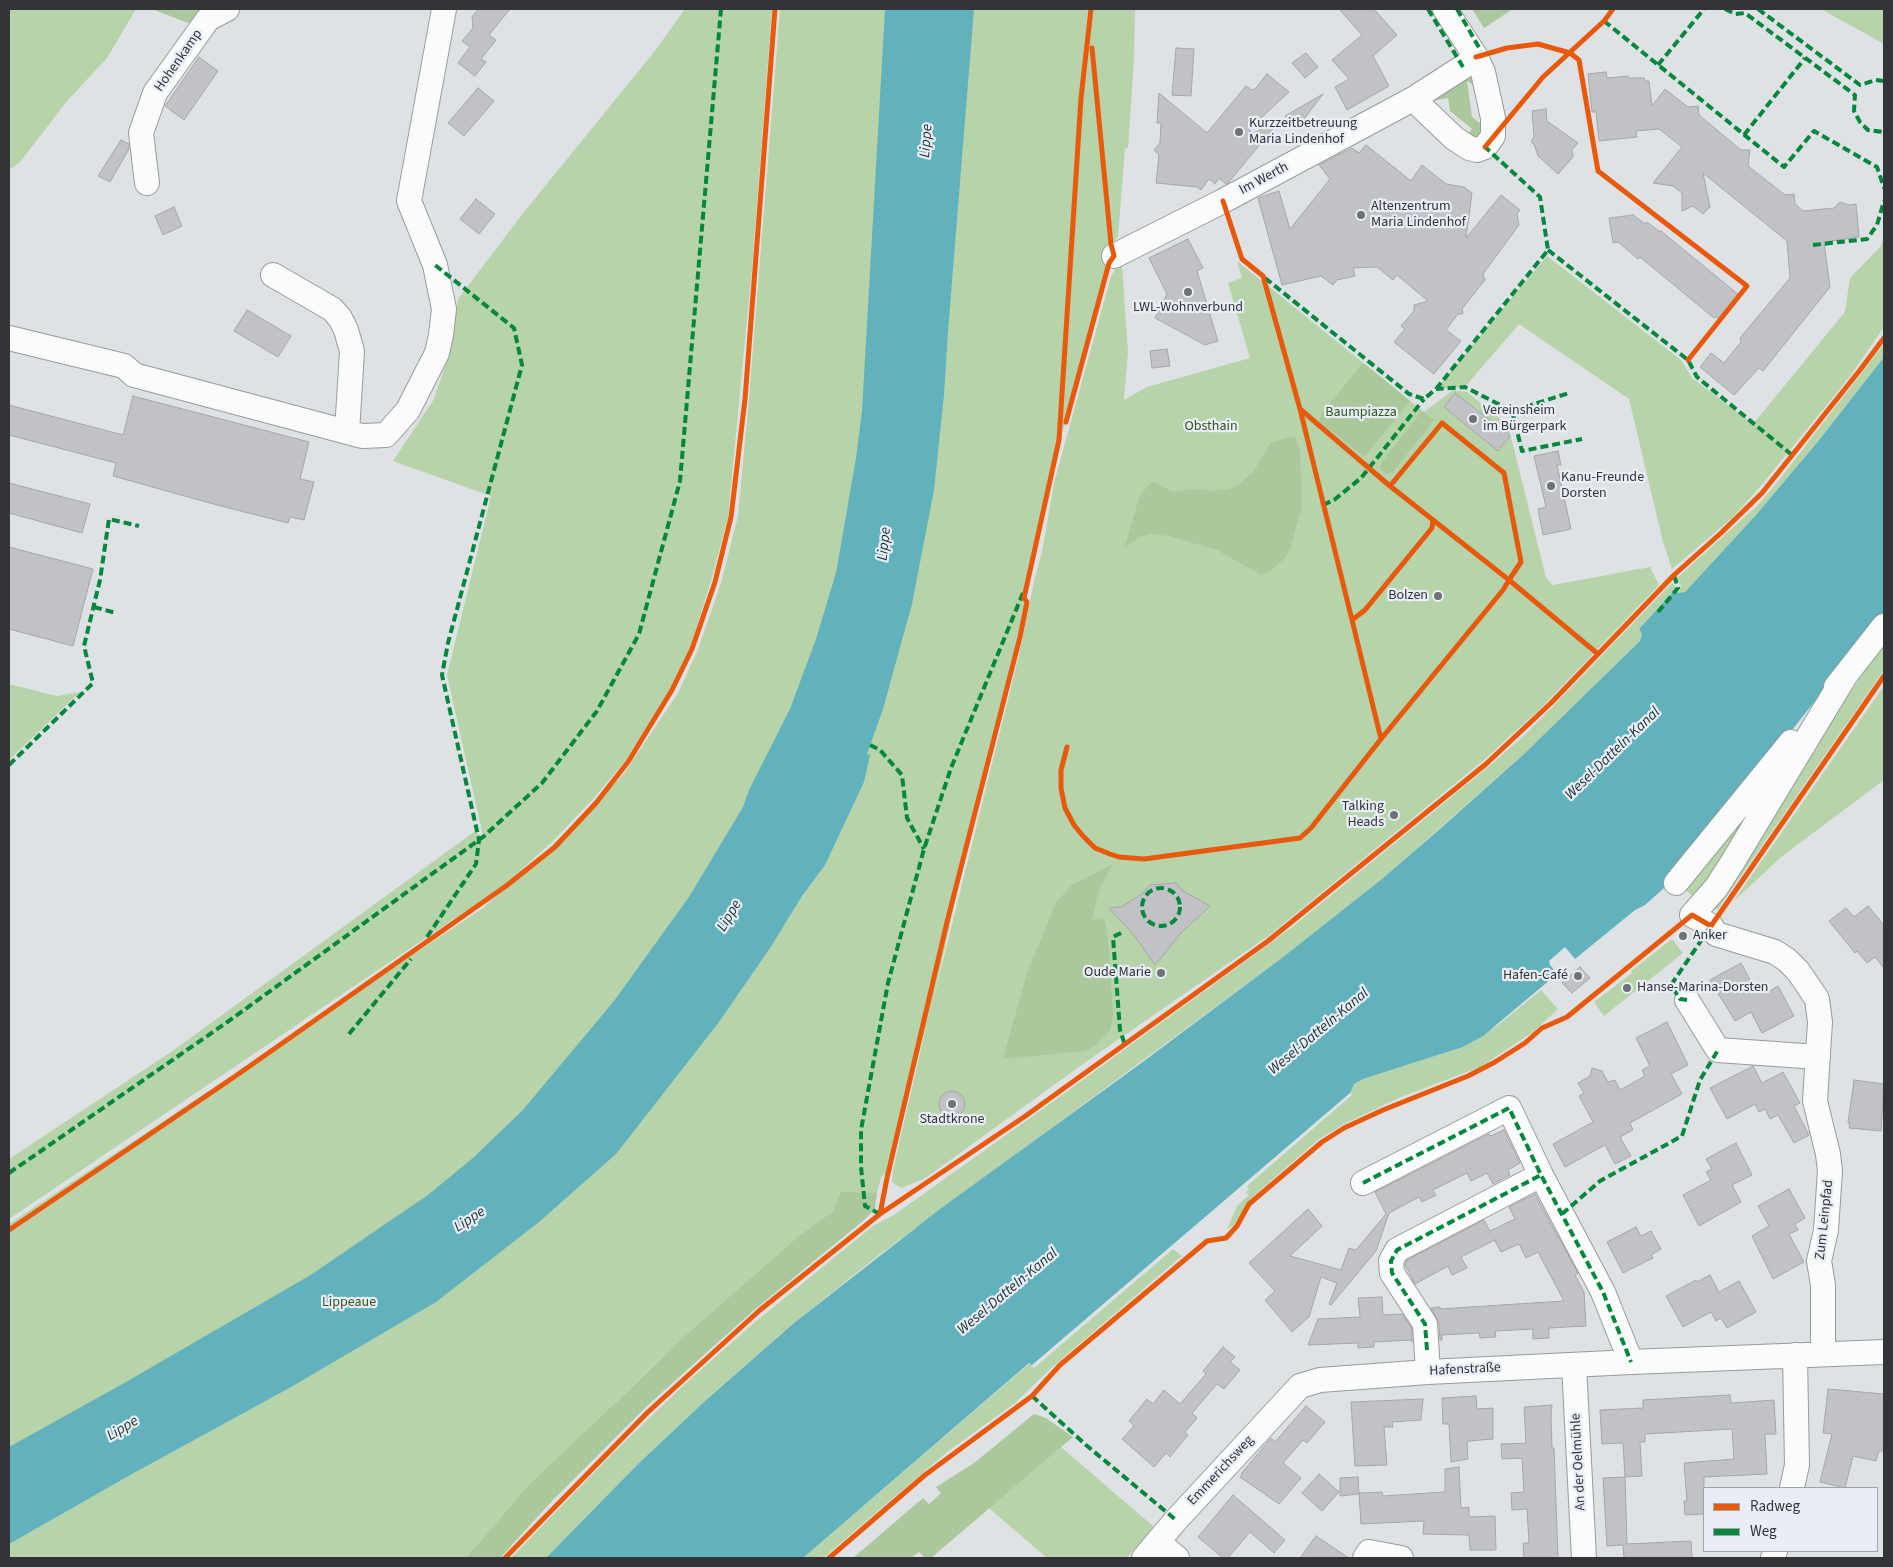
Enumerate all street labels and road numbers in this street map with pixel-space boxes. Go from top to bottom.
street label: Hohenkamp [151,27,207,95]
street label: Im Werth [1237,159,1291,199]
street label: Zum Leinpfad [1812,1179,1838,1261]
street label: Hafenstraße [1429,1360,1501,1380]
street label: An der Oelmühle [1568,1413,1590,1511]
street label: Emmerichsweg [1184,1433,1258,1509]

